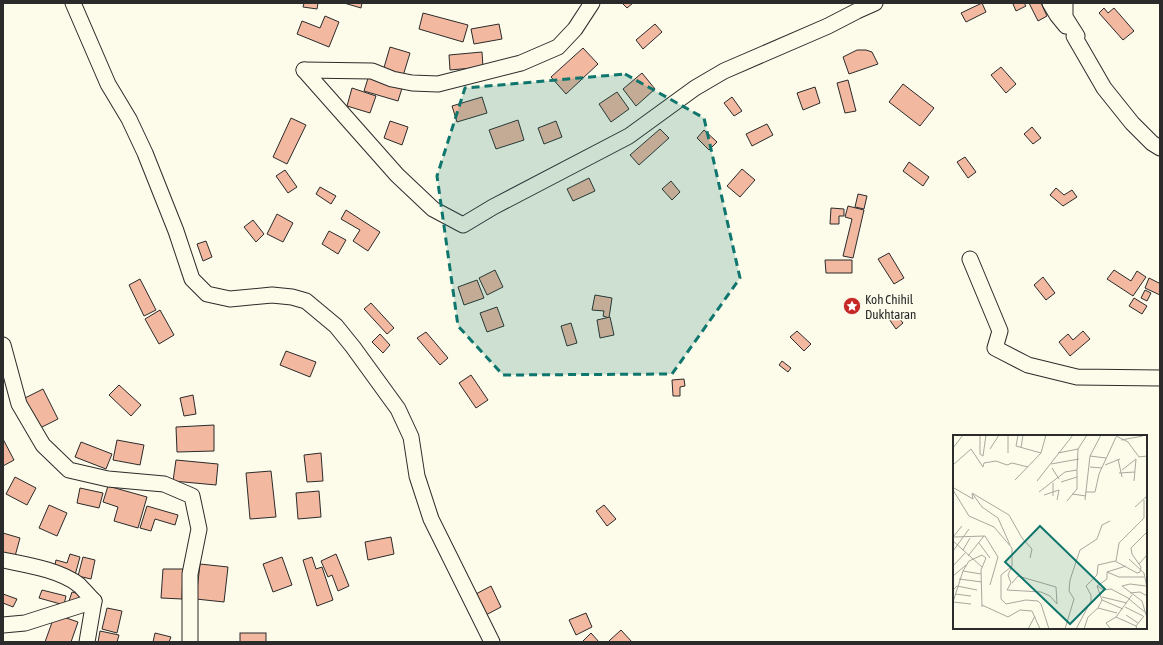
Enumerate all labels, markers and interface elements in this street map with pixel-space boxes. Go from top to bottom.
place label: Koh Chihil Dukhtaran [865,292,916,322]
place icon: Koh Chihil Dukhtaran [842,296,862,316]
inset map [953,435,1147,629]

